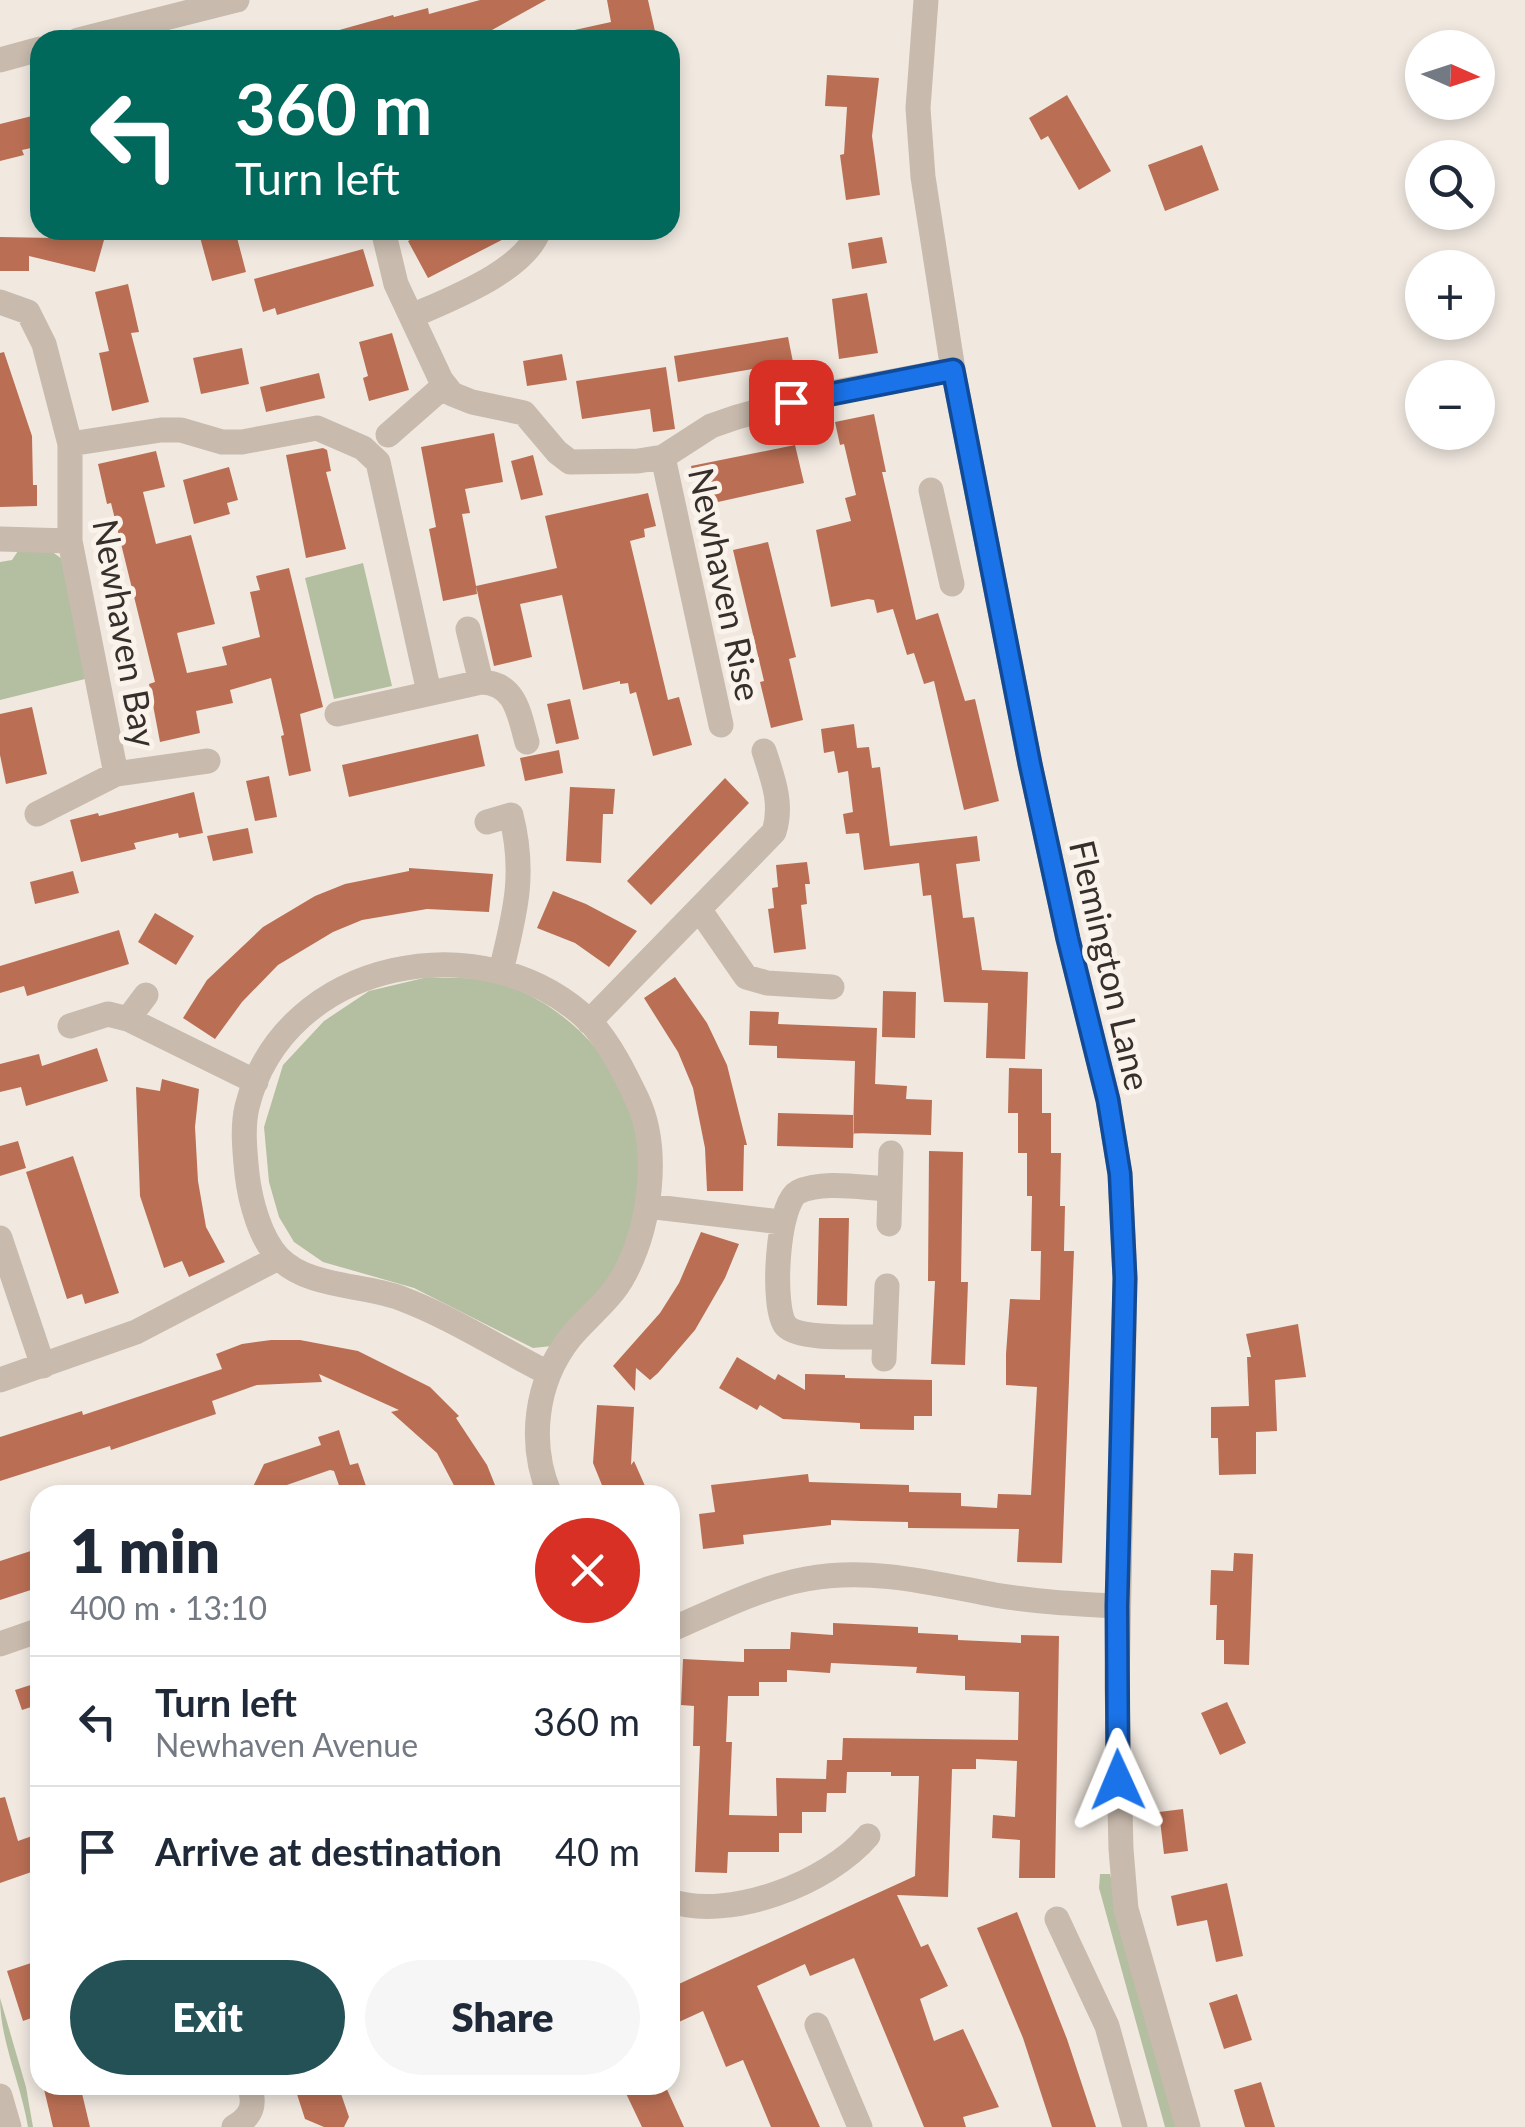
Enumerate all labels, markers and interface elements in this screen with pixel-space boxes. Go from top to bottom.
north arrow [1405,30,1495,120]
map controls [1405,30,1495,450]
text: 360 m [235,66,432,150]
icon: left [70,70,200,200]
button: search [1405,140,1495,230]
text: Turn left [235,151,400,205]
button: + [1405,250,1495,340]
pin [749,360,834,445]
button: − [1405,360,1495,450]
icon: arrive [764,375,819,430]
street label: Newhaven Rise [681,464,771,704]
street label: Newhaven Bay [85,516,167,750]
street label: Flemington Lane [1062,836,1160,1094]
text: 1 min [70,1514,220,1586]
button: close [535,1518,640,1623]
text: 400 m · 13:10 [70,1588,267,1627]
text: Turn left [155,1679,297,1725]
icon: left [70,1694,125,1749]
text: 360 m [533,1698,640,1744]
text: Newhaven Avenue [155,1725,418,1764]
position arrow [1066,1728,1170,1832]
icon: arrive [70,1824,125,1879]
text: Arrive at destination [155,1828,502,1874]
text: 40 m [555,1828,640,1874]
button: Exit [70,1960,345,2075]
button: Share [365,1960,640,2075]

